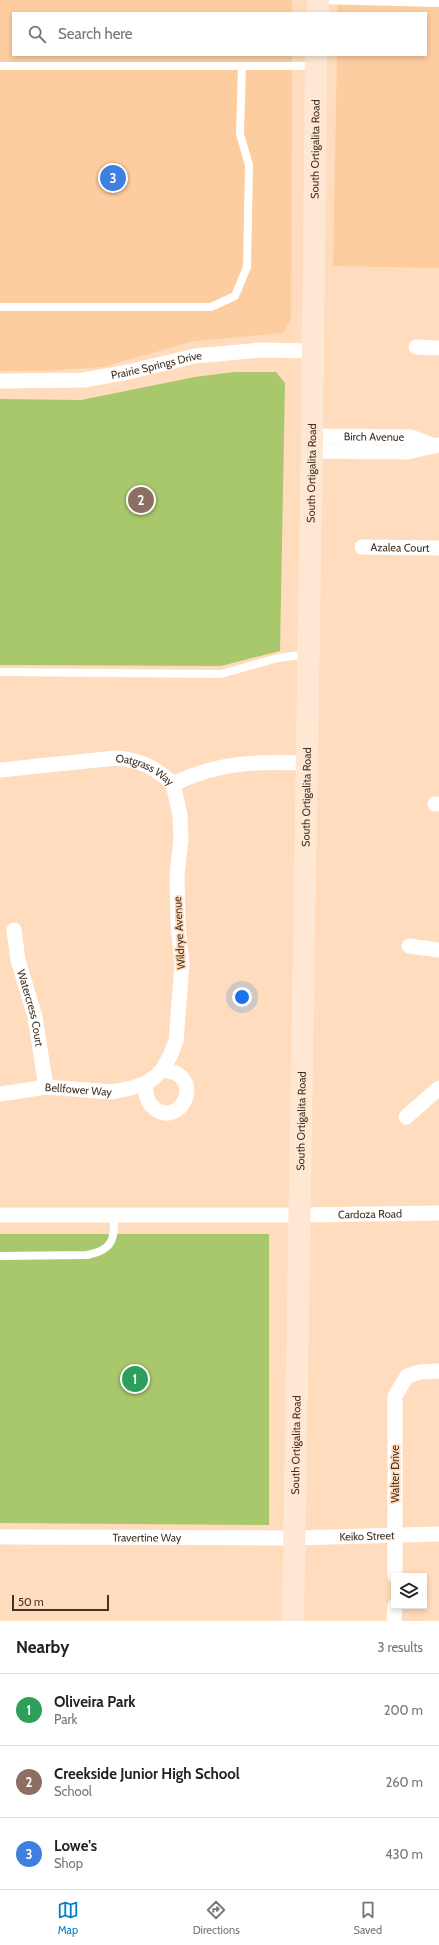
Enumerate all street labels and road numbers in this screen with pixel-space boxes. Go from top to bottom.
street label: South Ortigalita Road [307,99,323,199]
street label: Prairie Springs Drive [110,348,203,382]
street label: South Ortigalita Road [304,423,319,523]
street label: Birch Avenue [344,429,405,444]
street label: Azalea Court [370,540,430,555]
street label: South Ortigalita Road [298,747,314,847]
street label: Oatgrass Way [115,751,177,789]
street label: Wildrye Avenue [170,896,188,970]
street label: Watercress Court [14,968,47,1048]
street label: South Ortigalita Road [293,1071,309,1171]
street label: Bellfower Way [44,1080,113,1099]
street label: Cardoza Road [338,1207,402,1221]
street label: South Ortigalita Road [288,1395,304,1495]
street label: Walter Drive [388,1445,402,1503]
street label: Keiko Street [339,1528,395,1544]
street label: Travertine Way [113,1530,182,1545]

